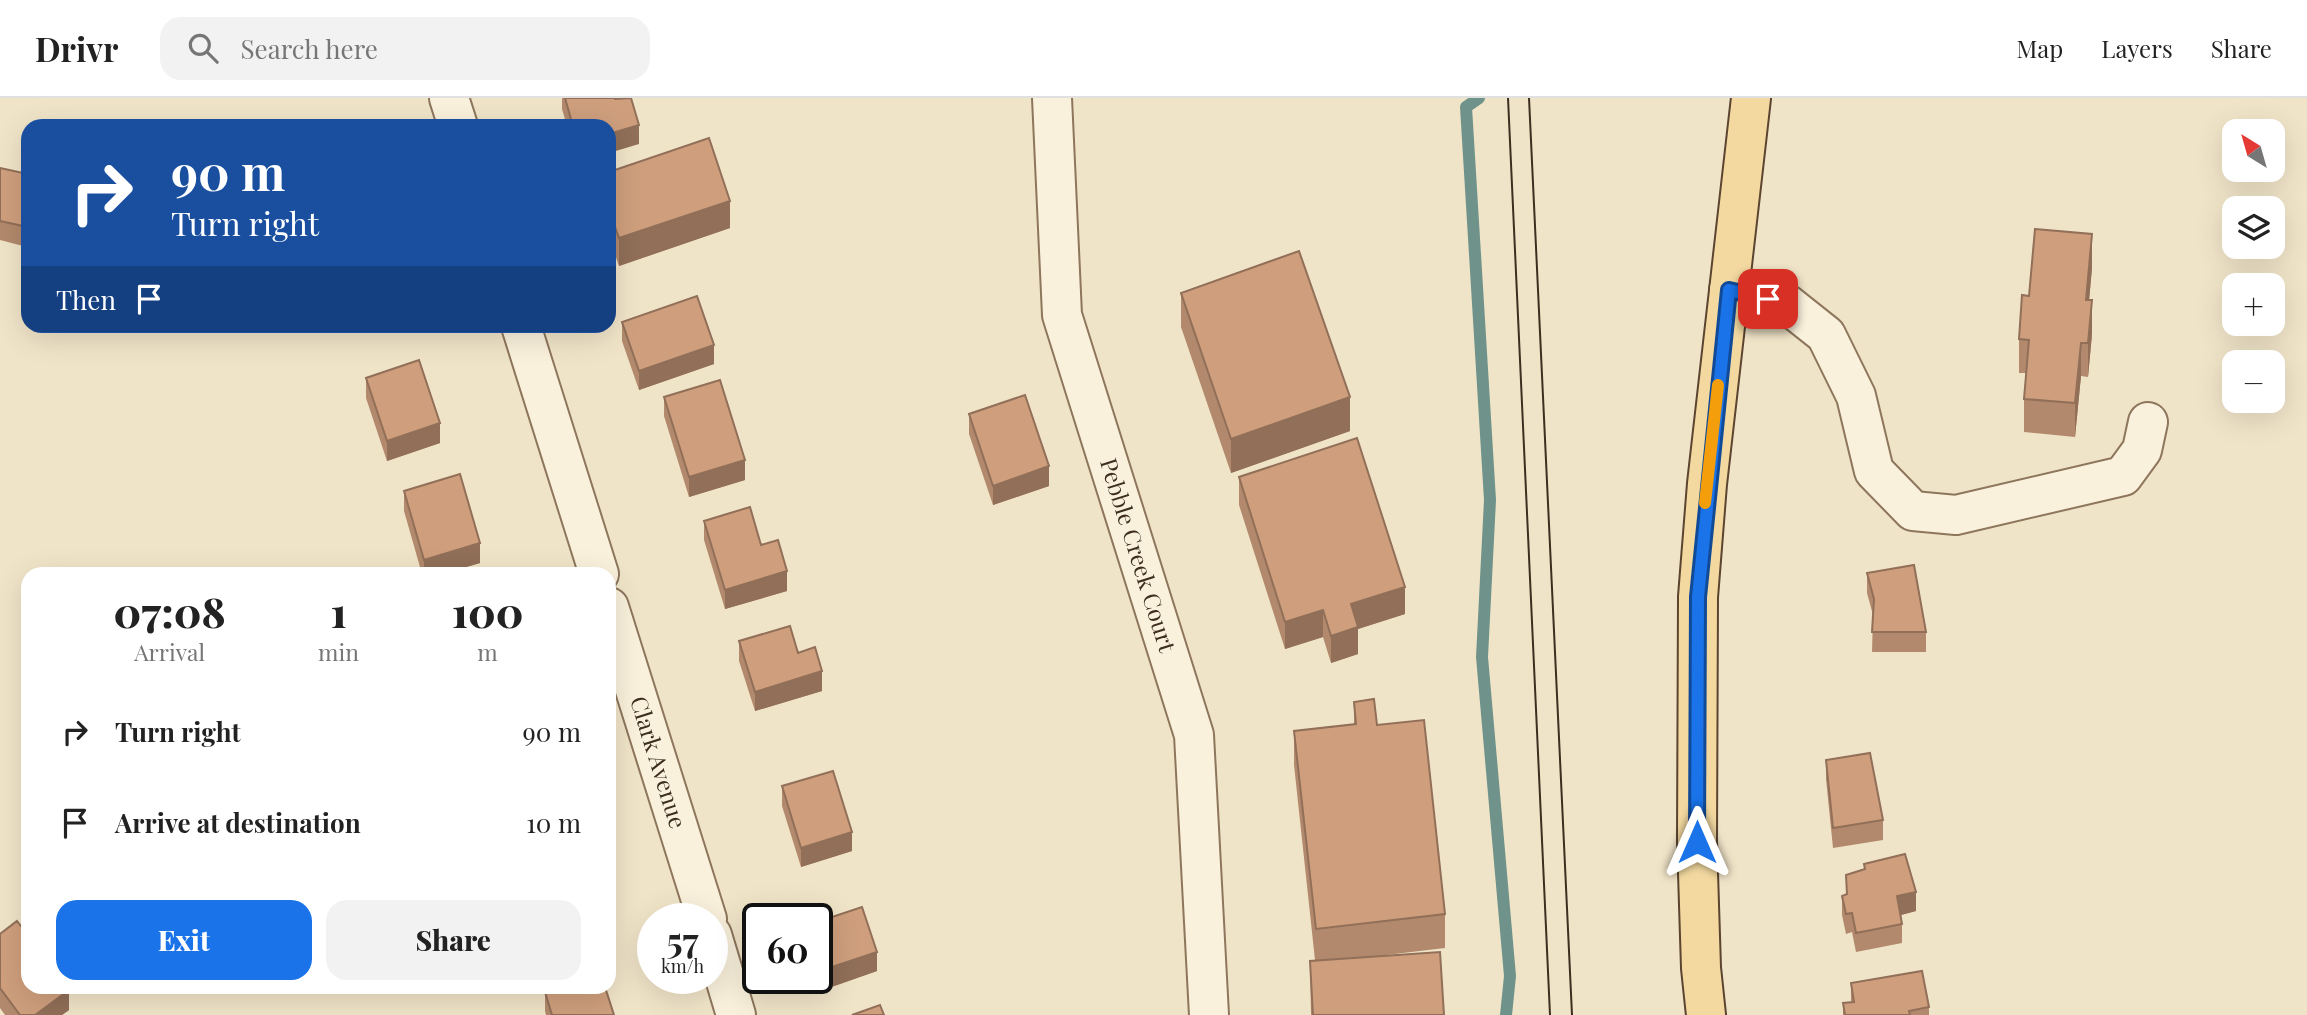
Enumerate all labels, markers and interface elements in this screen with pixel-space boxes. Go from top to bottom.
search box [160,17,650,80]
text: Drivr [35,26,118,70]
icon: search [184,29,222,67]
text: Search here [240,31,378,66]
text: Map [2017,32,2063,64]
text: Layers [2101,32,2173,64]
text: Share [2211,32,2272,64]
north arrow [2222,119,2286,182]
map controls [2222,119,2285,413]
text: 90 m [171,138,285,203]
icon: right [56,147,147,238]
button: layers [2222,196,2285,259]
text: Turn right [171,201,319,244]
pin [1738,269,1798,329]
button: + [2222,273,2285,336]
icon: arrive [130,280,168,318]
icon: arrive [1749,280,1787,318]
text: Then [56,282,116,317]
button: − [2222,350,2285,413]
street label: Pebble Creek Court [1094,454,1184,656]
text: 07:08 [114,583,226,639]
text: 1 [330,583,347,639]
text: 100 [452,583,523,639]
text: Arrival [134,636,205,667]
text: min [318,636,359,667]
text: m [477,636,498,667]
street label: Clark Avenue [624,692,695,832]
icon: right [56,713,94,751]
text: Turn right [115,714,241,749]
text: 90 m [523,714,581,749]
icon: arrive [56,804,94,842]
text: Arrive at destination [115,805,361,840]
text: 10 m [526,805,581,840]
position arrow [1660,805,1734,879]
button: Exit [56,900,312,980]
button: Share [326,900,581,980]
speed limit sign: 60 [742,903,833,994]
text: 57 [666,916,698,963]
text: km/h [661,954,704,978]

